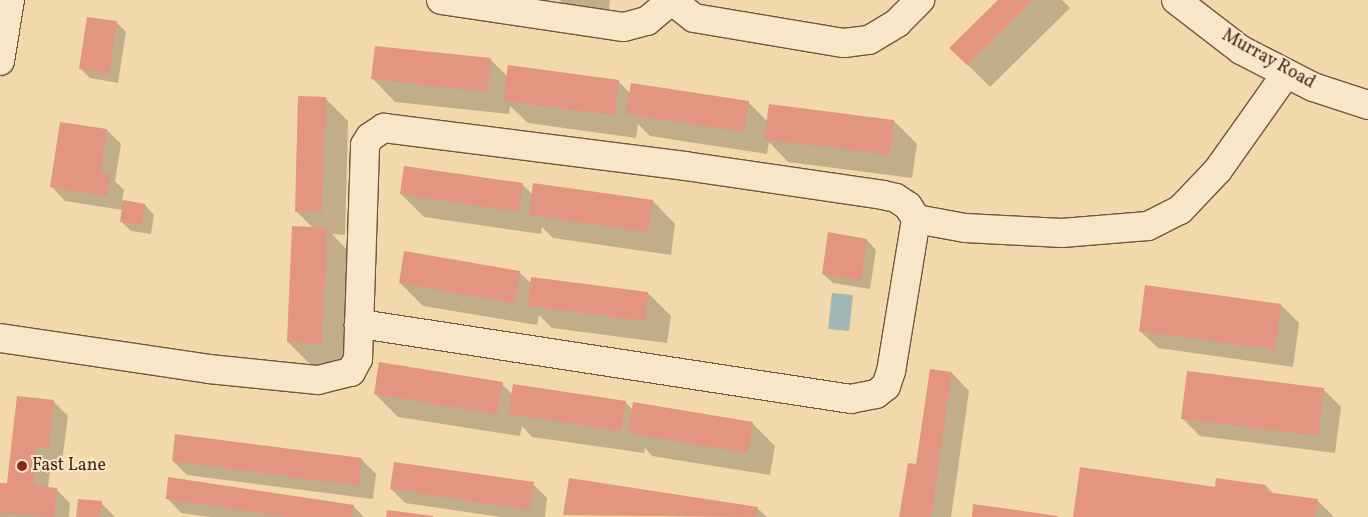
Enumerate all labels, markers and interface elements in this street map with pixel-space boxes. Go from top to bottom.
street label: Murray Road [1217,25,1319,95]
place label: Fast Lane [32,455,106,477]
marker: Fast Lane [16,460,28,472]

